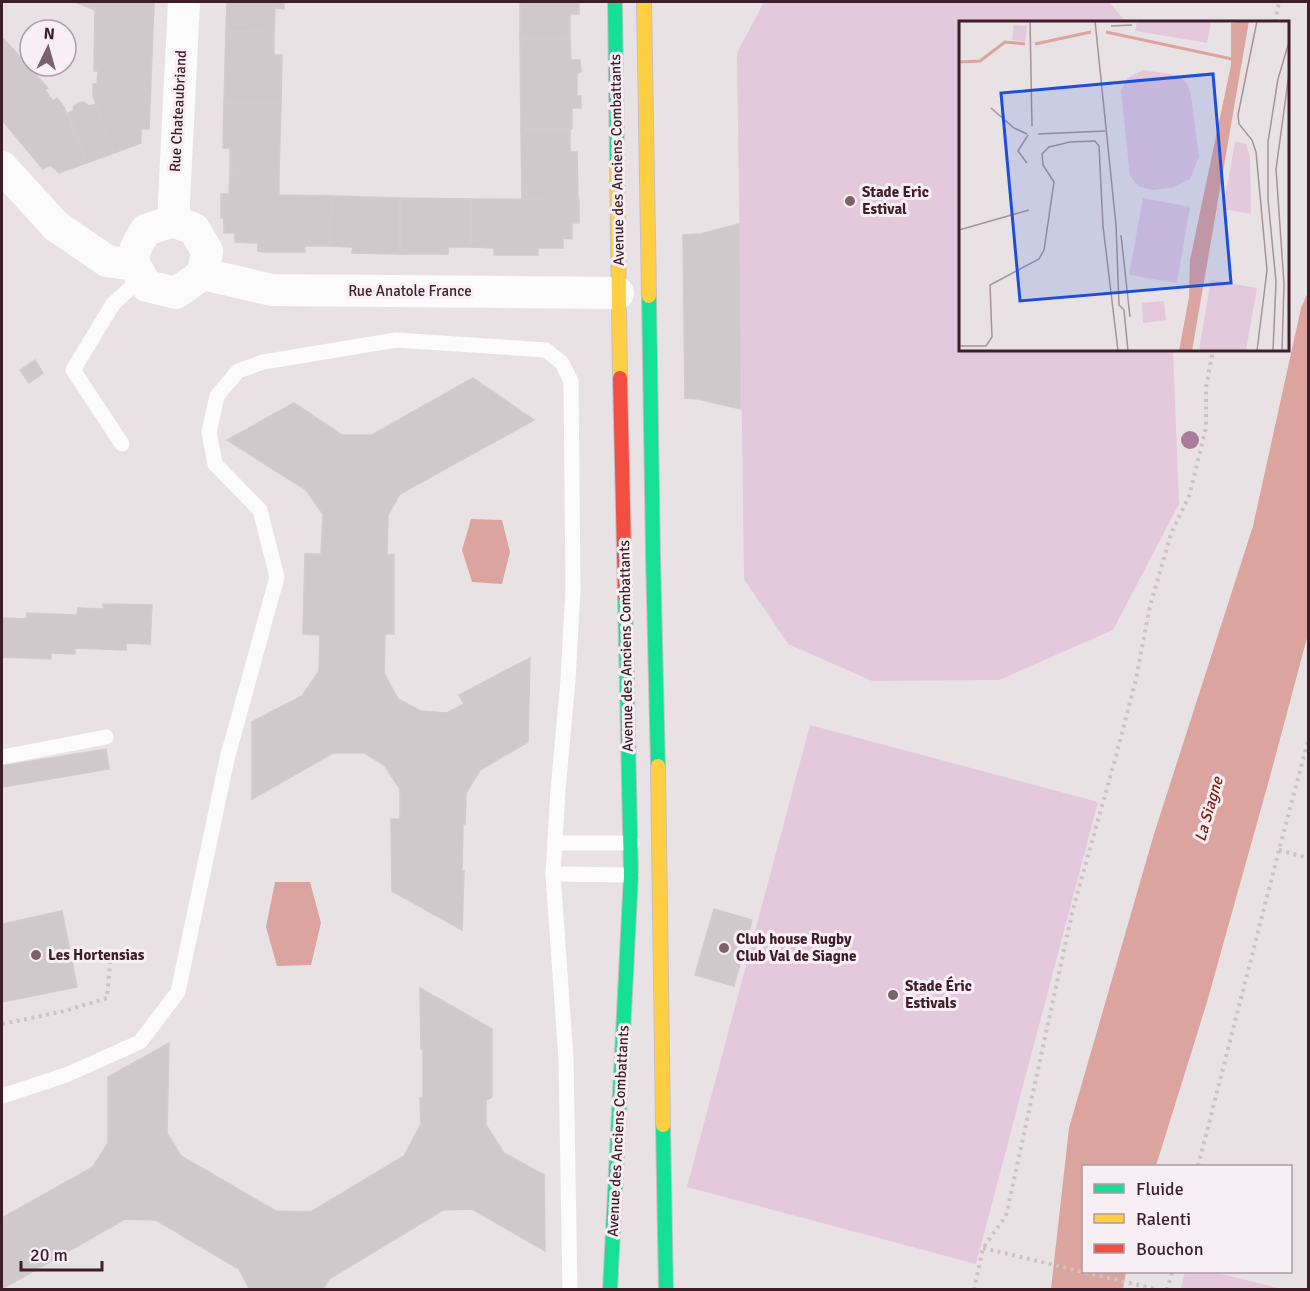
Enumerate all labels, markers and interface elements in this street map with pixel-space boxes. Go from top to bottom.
north arrow [18,18,78,78]
inset map [959,21,1289,351]
text: N [43,24,56,45]
street label: Rue Chateaubriand [166,49,190,173]
street label: Avenue des Anciens Combattants [606,53,628,266]
place label: Stade Eric Estival [862,183,929,218]
marker: Stade Eric Estival [843,194,857,208]
street label: Rue Anatole France [348,282,472,300]
street label: Avenue des Anciens Combattants [615,539,637,752]
water label: La Siagne [1190,774,1228,844]
place label: Club house Rugby Club Val de Siagne [736,930,856,965]
marker: Club house Rugby Club Val de Siagne [717,941,731,955]
place label: Les Hortensias [48,946,145,964]
marker: Les Hortensias [29,948,43,962]
place label: Stade Éric Estivals [905,976,972,1012]
marker: Stade Éric Estivals [886,988,900,1002]
street label: Avenue des Anciens Combattants [603,1024,633,1237]
legend [1082,1165,1292,1273]
text: Fluide [1136,1178,1184,1200]
text: Ralenti [1136,1208,1191,1230]
scale bar [21,1234,102,1272]
text: Bouchon [1136,1238,1204,1260]
text: 20 m [30,1244,68,1266]

